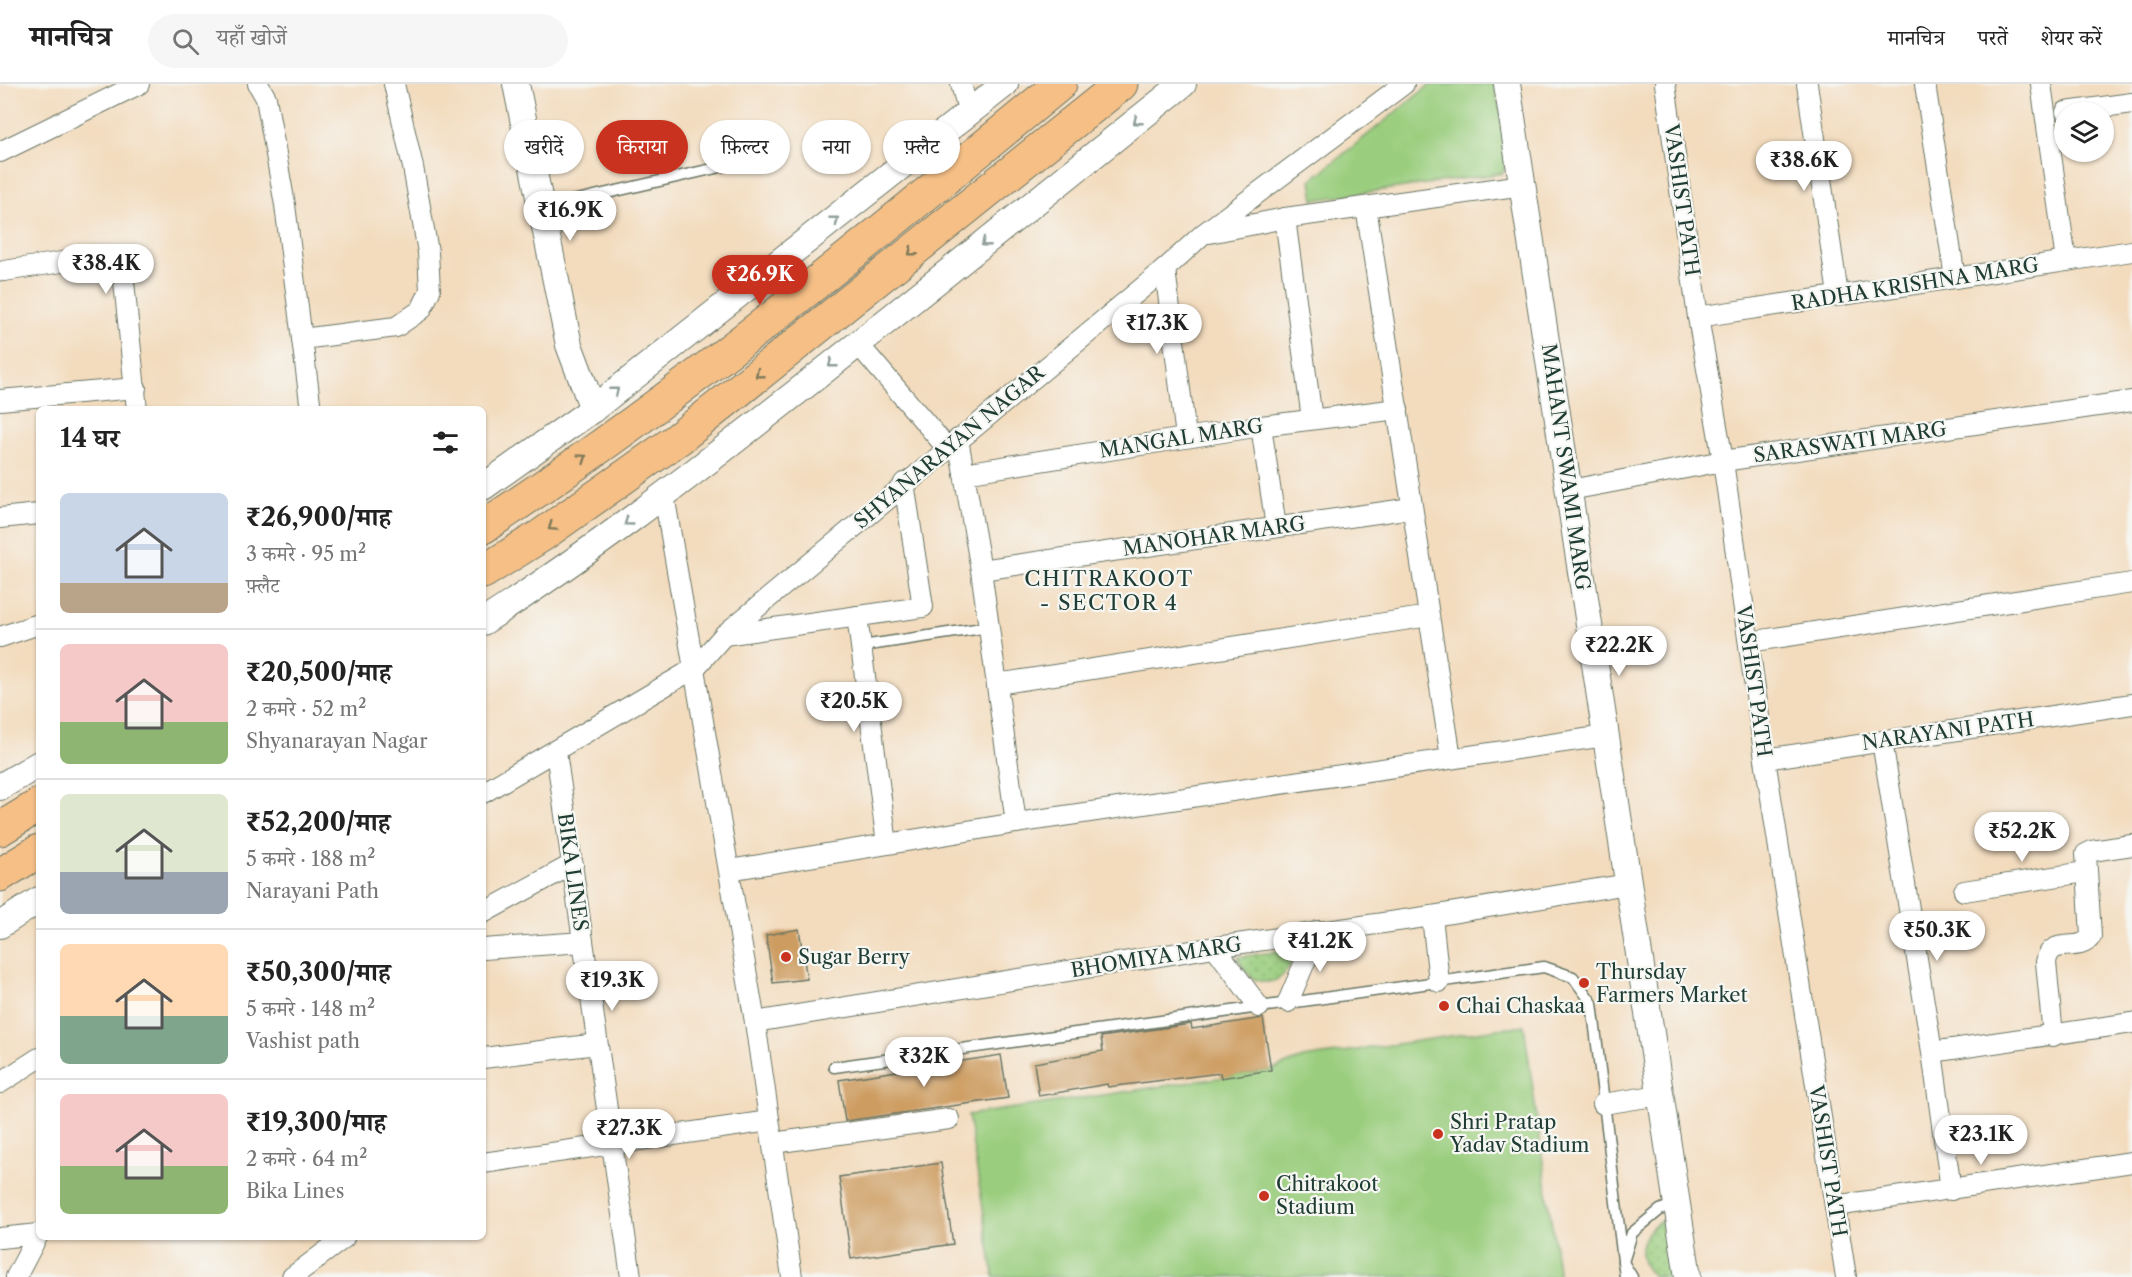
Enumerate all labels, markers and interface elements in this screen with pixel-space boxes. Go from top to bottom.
search box [148,14,568,68]
text: मानचित्र [30,19,112,53]
text: यहाँ खोजें [217,24,287,51]
icon: search [169,25,202,58]
text: मानचित्र [1888,25,1945,50]
text: परतें [1978,25,2008,50]
text: शेयर करें [2041,25,2102,50]
map controls [2054,102,2114,162]
button: layers [2054,102,2114,162]
one-way arrow [1133,113,1144,124]
chip: खरीदें [504,120,584,174]
chip: किराया [596,120,688,174]
chip: फ़िल्टर [700,120,790,174]
chip: नया [802,120,871,174]
chip: फ़्लैट [883,120,960,174]
street label: VASHIST PATH [1659,121,1705,278]
pin: ₹38.6K [1755,141,1853,192]
text: ₹38.6K [1770,148,1838,172]
pin: ₹16.9K [521,191,619,242]
text: ₹16.9K [537,198,603,222]
one-way arrow [829,216,840,227]
one-way arrow [981,236,992,247]
pin: ₹38.4K [57,244,155,295]
one-way arrow [908,245,919,256]
text: ₹38.4K [72,251,140,275]
street label: RADHA KRISHNA MARG [1790,253,2040,315]
pin: ₹26.9K [711,255,809,306]
text: ₹26.9K [726,262,794,286]
pin: ₹17.3K [1108,304,1206,355]
text: ₹17.3K [1126,311,1188,335]
street label: MAHANT SWAMI MARG [1537,342,1595,592]
one-way arrow [828,357,839,368]
street label: SHYANARAYAN NAGAR [849,359,1050,534]
one-way arrow [755,366,766,377]
one-way arrow [608,387,619,398]
street label: MANGAL MARG [1097,413,1265,463]
street label: SARASWATI MARG [1752,417,1948,467]
text: 14 घर [60,422,119,454]
icon: filters [429,426,462,459]
one-way arrow [577,454,588,465]
text: ₹26,900/माह [246,501,391,533]
street label: MANOHAR MARG [1121,511,1307,561]
one-way arrow [624,515,635,526]
icon: home [108,517,180,589]
one-way arrow [548,520,559,531]
text: 3 कमरे · 95 m² [246,542,366,566]
district label: CHITRAKOOT - SECTOR 4 [1024,566,1194,615]
text: फ़्लैट [246,574,279,598]
street label: VASHIST PATH [1731,602,1777,759]
pin: ₹22.2K [1570,626,1668,677]
text: ₹22.2K [1585,633,1653,657]
text: ₹20,500/माह [246,656,391,688]
icon: home [108,668,180,740]
pin: ₹20.5K [805,682,903,733]
text: ₹20.5K [820,689,888,713]
text: 2 कमरे · 52 m² [246,697,366,721]
street label: NARAYANI PATH [1860,707,2036,755]
text: Shyanarayan Nagar [246,729,428,753]
text: ₹52,200/माह [246,806,390,838]
street label: BIKA LINES [553,811,593,933]
pin: ₹52.2K [1973,812,2071,863]
icon: home [108,818,180,890]
text: ₹52.2K [1988,819,2056,843]
text: 5 कमरे · 188 m² [246,847,376,871]
text: Narayani Path [246,879,379,903]
pin: ₹50.3K [1888,911,1986,962]
text: ₹50.3K [1903,918,1971,942]
pin: ₹41.2K [1271,922,1369,973]
text: ₹41.2K [1287,929,1353,953]
street label: BHOMIYA MARG [1069,932,1243,982]
place label: Sugar Berry [798,945,911,969]
marker: Sugar Berry [779,950,793,964]
text: ₹50,300/माह [246,956,391,988]
place label: Thursday Farmers Market [1596,960,1748,1007]
pin: ₹19.3K [563,961,661,1012]
icon: home [108,968,180,1040]
text: ₹19.3K [580,968,644,992]
marker: Thursday Farmers Market [1577,976,1591,990]
place label: Chai Chaskaa [1456,994,1586,1018]
text: 5 कमरे · 148 m² [246,997,375,1021]
marker: Chai Chaskaa [1437,999,1451,1013]
text: Vashist path [246,1029,360,1053]
pin: ₹32K [888,1037,960,1088]
text: ₹32K [899,1044,949,1068]
street label: VASHIST PATH [1804,1082,1852,1239]
text: ₹19,300/माह [246,1106,386,1138]
pin: ₹27.3K [580,1109,678,1160]
place label: Shri Pratap Yadav Stadium [1449,1110,1590,1157]
pin: ₹23.1K [1932,1115,2030,1166]
text: ₹27.3K [596,1116,662,1140]
icon: home [108,1118,180,1190]
text: ₹23.1K [1949,1122,2013,1146]
marker: Shri Pratap Yadav Stadium [1431,1127,1445,1141]
text: 2 कमरे · 64 m² [246,1147,367,1171]
place label: Chitrakoot Stadium [1276,1172,1378,1219]
text: Bika Lines [246,1179,344,1203]
marker: Chitrakoot Stadium [1257,1189,1271,1203]

